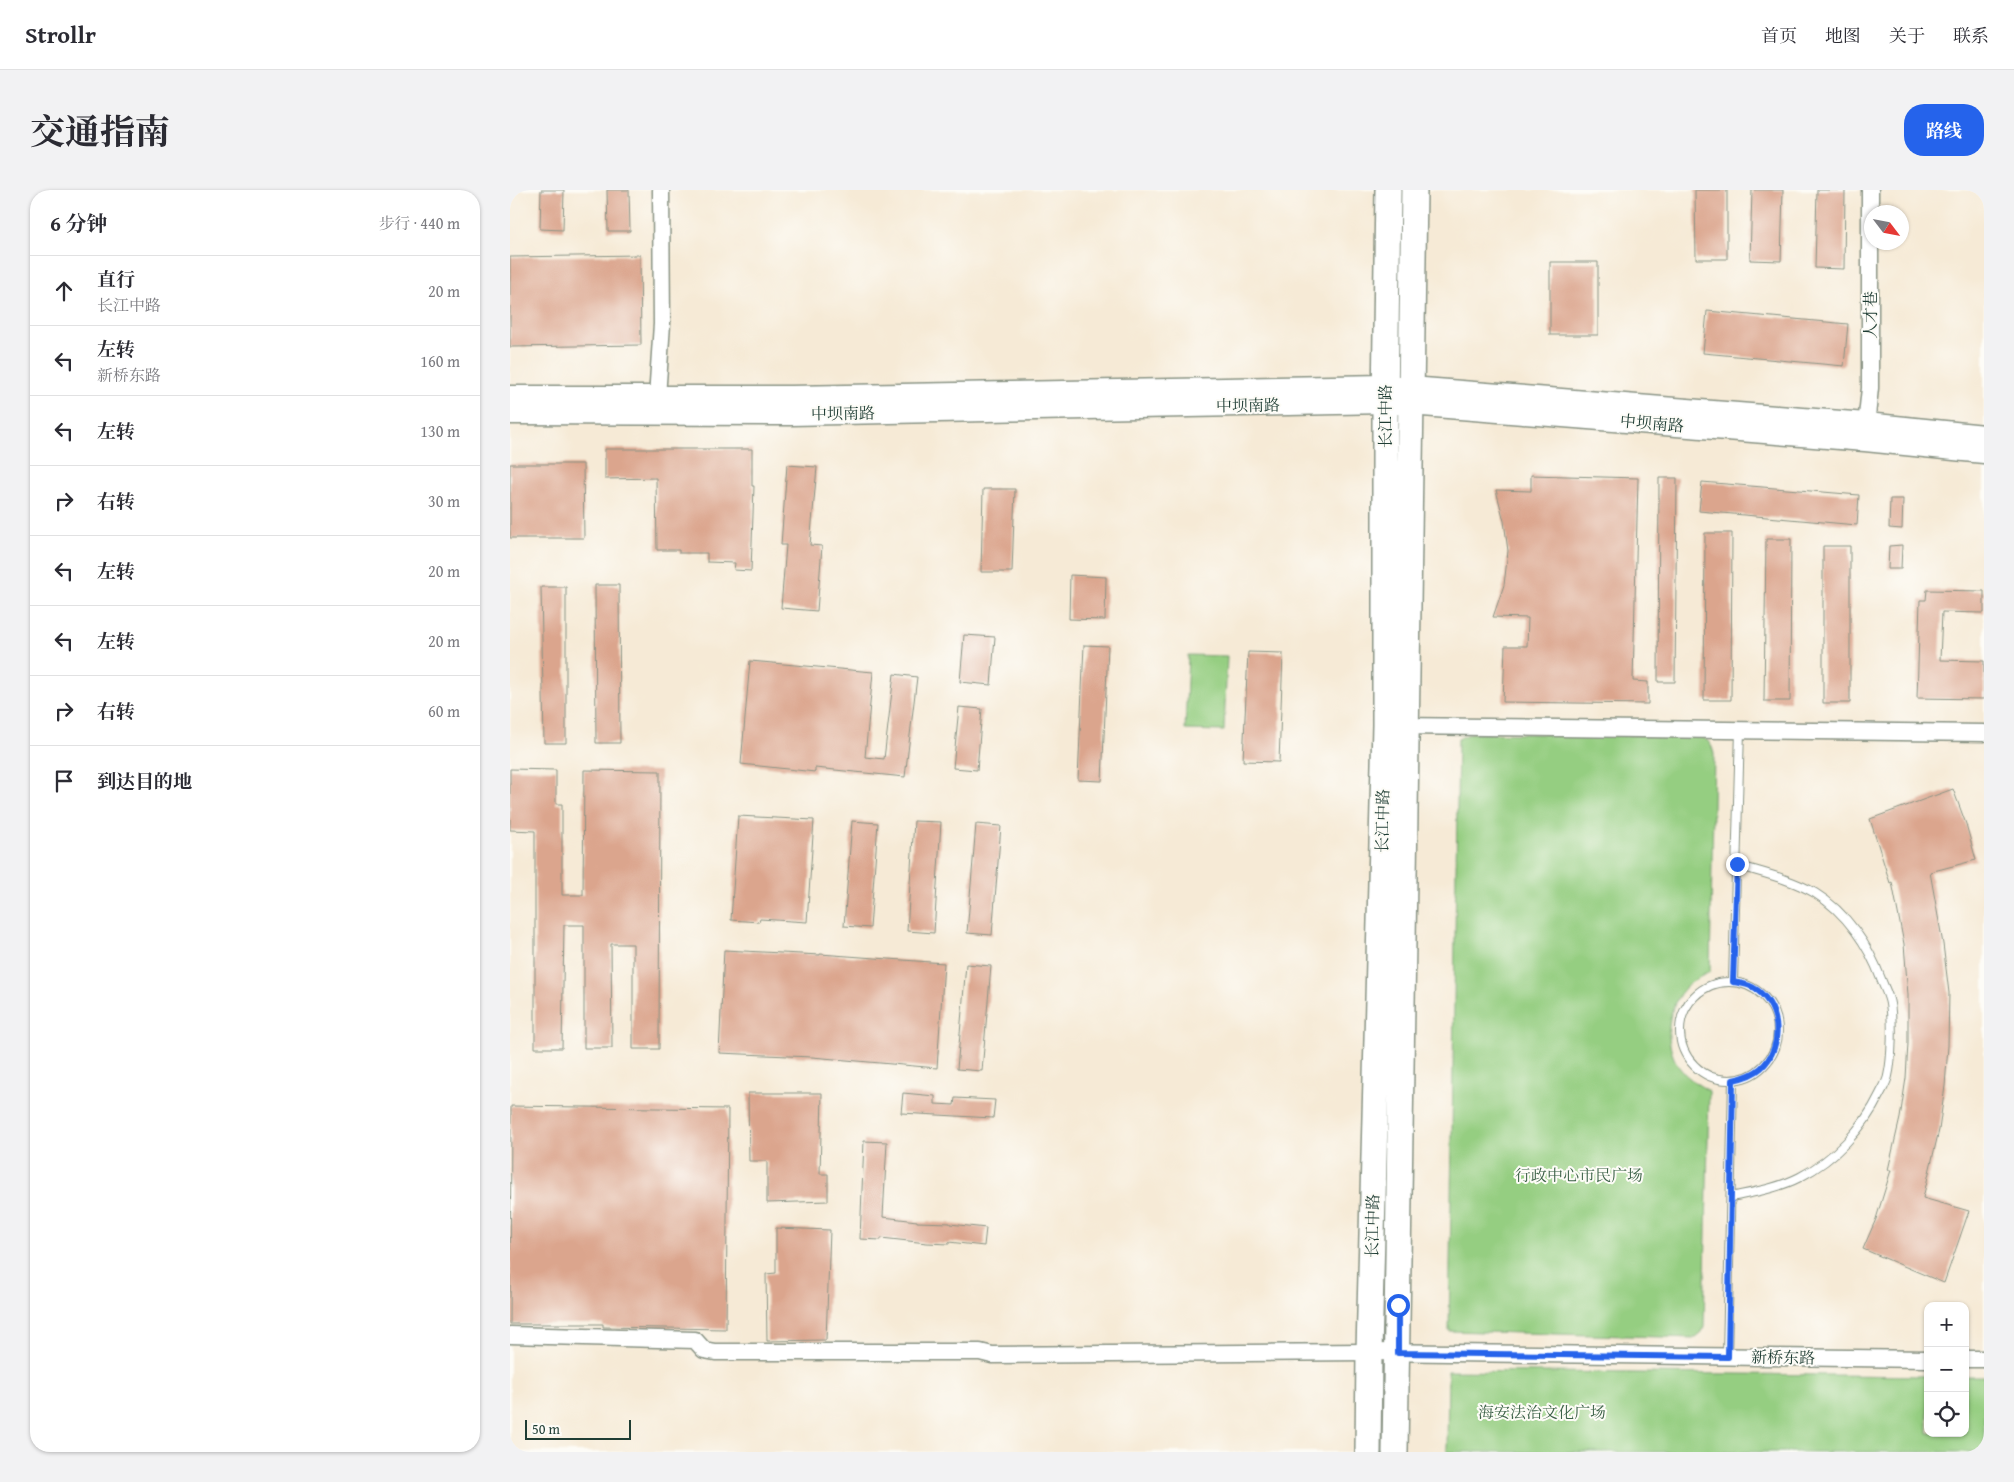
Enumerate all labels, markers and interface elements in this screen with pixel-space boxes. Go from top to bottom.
text: Strollr [25,17,96,52]
text: 首页 [1761,22,1797,49]
text: 地图 [1825,22,1861,49]
text: 关于 [1889,22,1925,49]
text: 联系 [1953,22,1989,49]
button: 路线 [1904,104,1984,156]
text: 交通指南 [30,106,170,157]
north arrow [1864,205,1909,250]
text: 6 分钟 [50,208,108,239]
text: 步行 · 440 m [379,211,460,235]
text: 直行 [97,265,135,293]
icon: ahead [50,277,78,305]
text: 20 m [428,279,460,303]
street label: 人才巷 [1858,291,1882,339]
text: 长江中路 [97,293,161,317]
text: 左转 [97,335,135,363]
icon: left [50,347,78,375]
text: 160 m [420,349,460,373]
text: 新桥东路 [97,363,161,387]
street label: 长江中路 [1373,384,1397,448]
street label: 中坝南路 [1216,392,1280,418]
street label: 中坝南路 [811,400,875,426]
street label: 中坝南路 [1619,408,1685,438]
icon: left [50,417,78,445]
text: 左转 [97,417,135,445]
text: 130 m [420,419,460,443]
icon: right [50,487,78,515]
text: 右转 [97,487,135,515]
text: 30 m [428,489,460,513]
icon: left [50,557,78,585]
text: 左转 [97,557,135,585]
text: 20 m [428,559,460,583]
icon: left [50,627,78,655]
text: 左转 [97,627,135,655]
text: 20 m [428,629,460,653]
icon: right [50,697,78,725]
text: 右转 [97,697,135,725]
text: 60 m [428,699,460,723]
icon: arrive [50,767,78,795]
text: 到达目的地 [97,767,192,795]
street label: 长江中路 [1369,789,1395,853]
route end [1726,853,1749,876]
park label: 行政中心市民广场 [1515,1163,1643,1187]
street label: 长江中路 [1359,1194,1385,1258]
route start [1387,1294,1410,1317]
map controls [1924,1302,1969,1437]
button: + [1924,1302,1969,1347]
street label: 新桥东路 [1751,1344,1815,1370]
button: − [1924,1347,1969,1392]
button: locate [1924,1392,1969,1437]
park label: 海安法治文化广场 [1478,1400,1606,1424]
scale bar [525,1417,631,1440]
text: 50 m [532,1419,560,1439]

